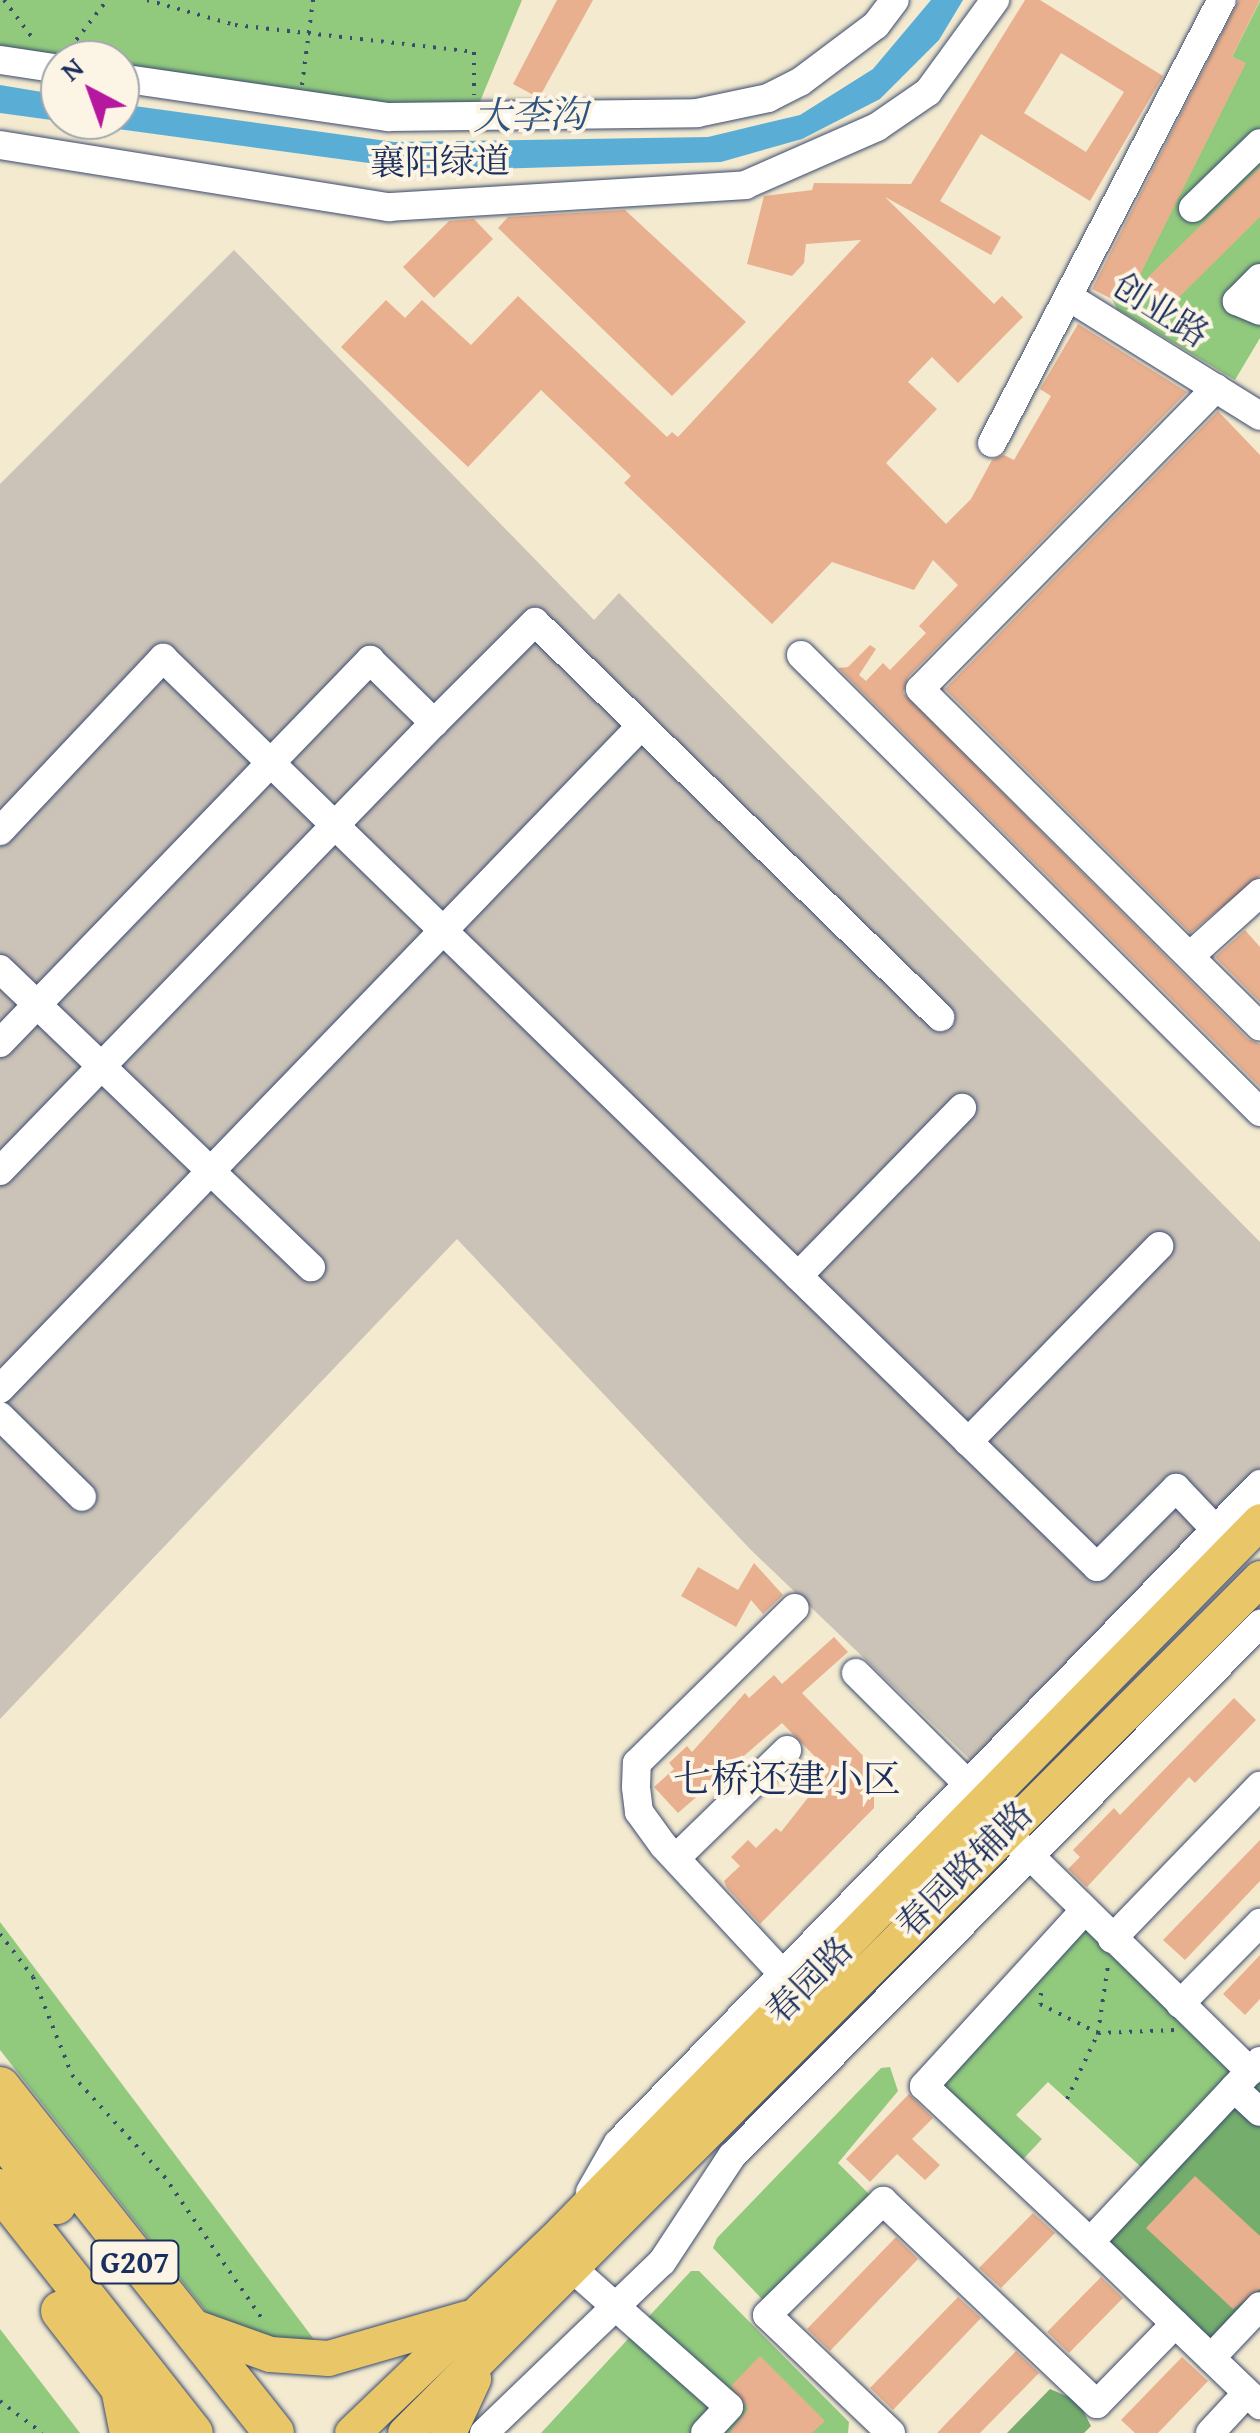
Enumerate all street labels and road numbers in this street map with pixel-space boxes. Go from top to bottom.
street label: 襄阳绿道 [370,140,510,184]
street label: 创业路 [1105,264,1217,356]
street label: 春园路辅路 [887,1792,1041,1946]
street label: 春园路 [757,1928,861,2032]
road number: G207 [90,2235,180,2289]

